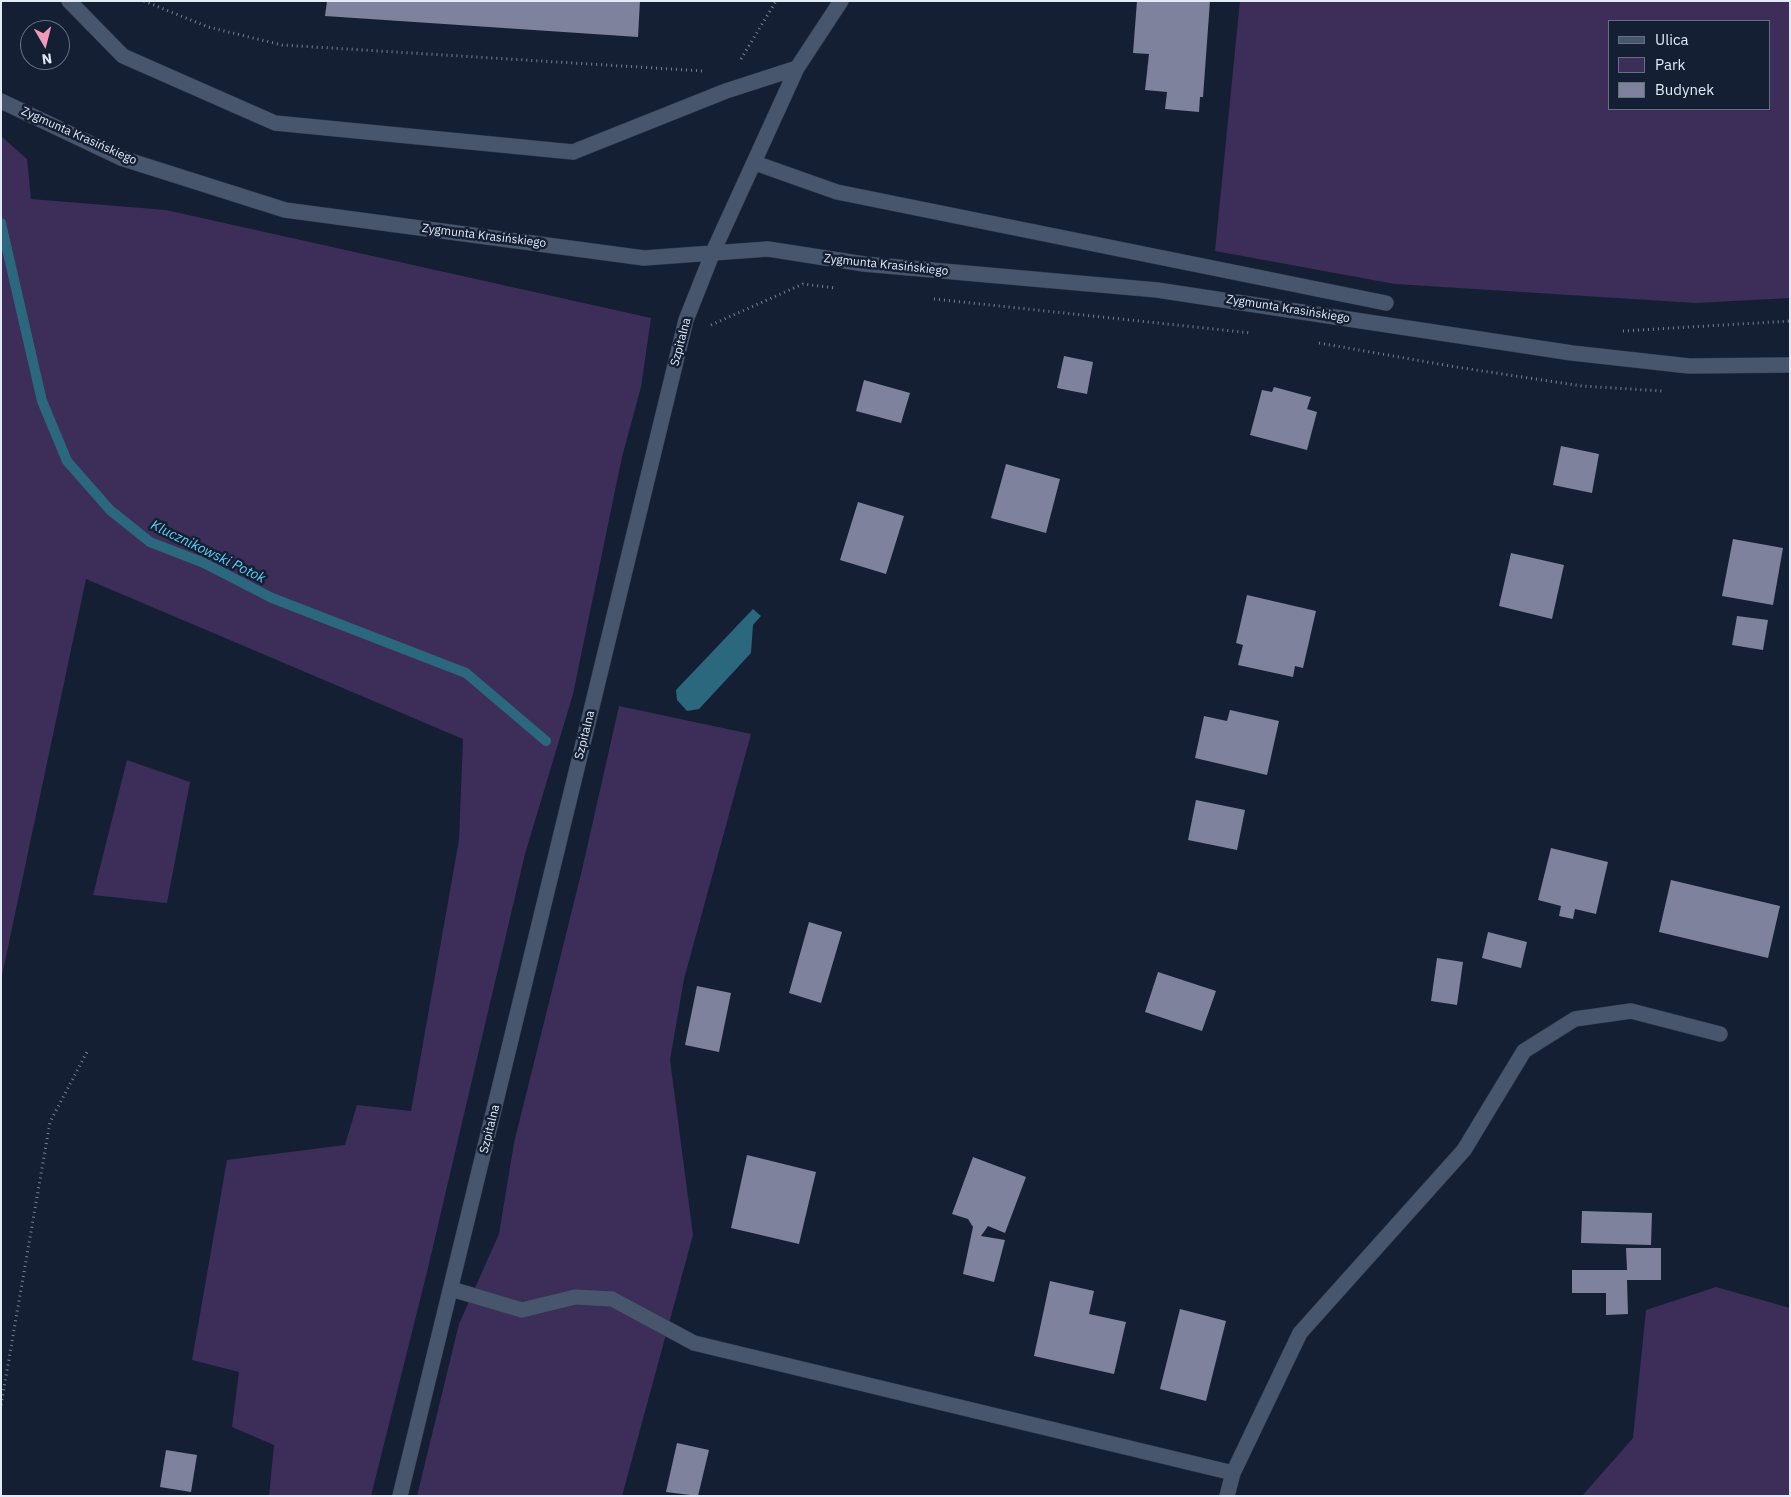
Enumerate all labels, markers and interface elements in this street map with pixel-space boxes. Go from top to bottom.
north arrow [20,20,70,70]
legend [1608,20,1771,110]
text: Ulica [1655,30,1689,49]
text: N [41,49,53,68]
text: Park [1655,55,1685,74]
text: Budynek [1655,80,1714,99]
street label: Zygmunta Krasińskiego [19,104,139,168]
street label: Zygmunta Krasińskiego [421,221,547,251]
street label: Zygmunta Krasińskiego [823,251,949,279]
street label: Zygmunta Krasińskiego [1225,292,1351,326]
street label: Szpitalna [668,316,694,368]
water label: Klucznikowski Potok [148,517,268,587]
street label: Szpitalna [572,709,598,761]
street label: Szpitalna [477,1103,503,1155]

